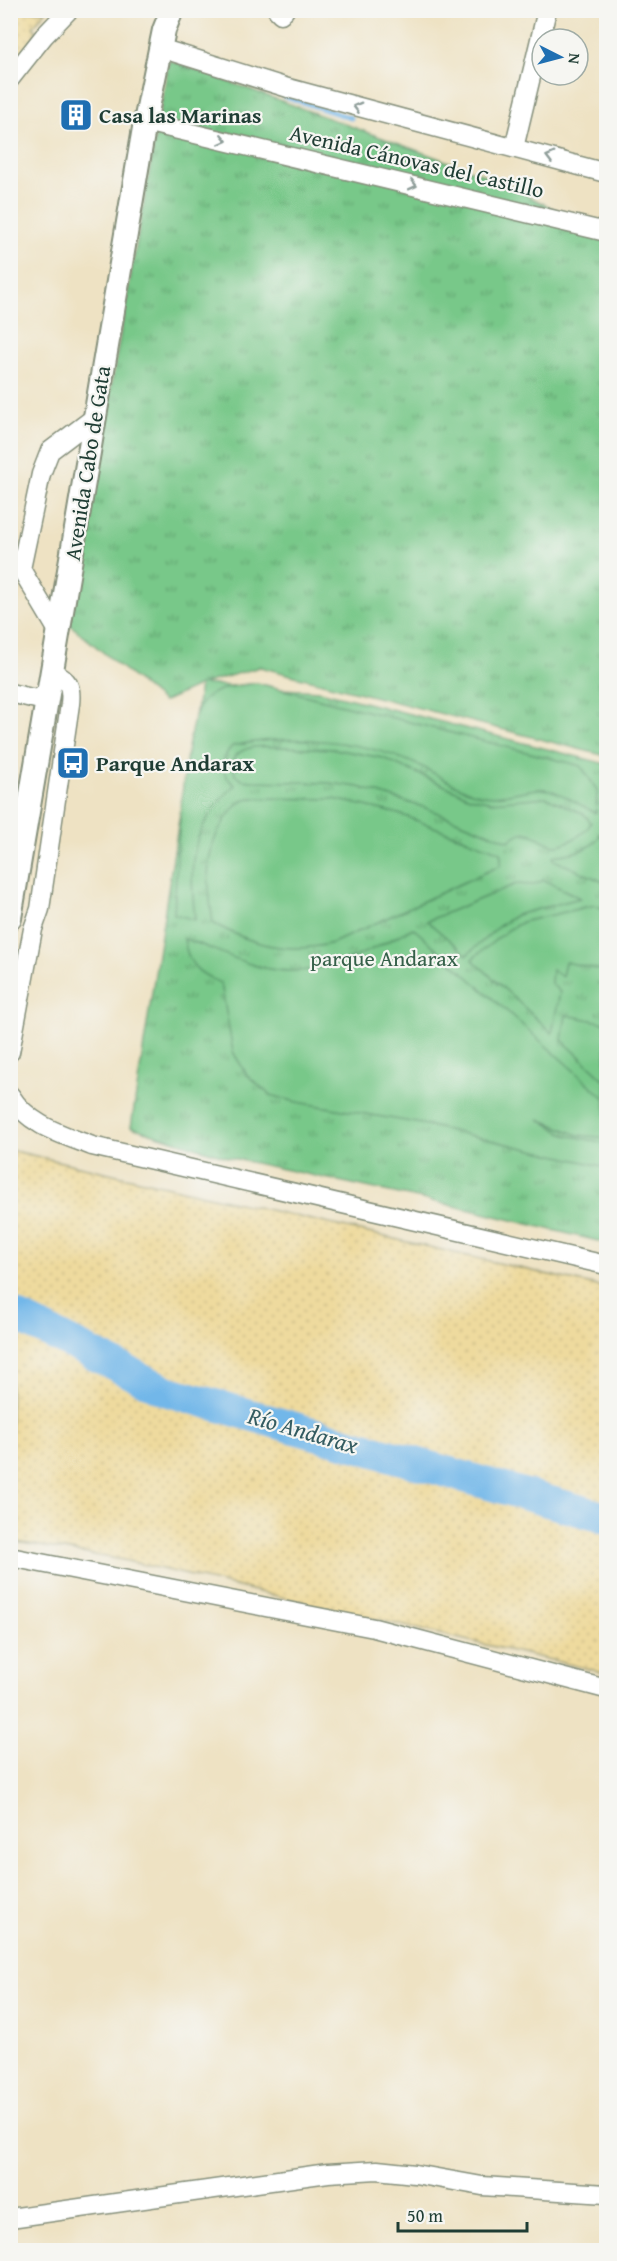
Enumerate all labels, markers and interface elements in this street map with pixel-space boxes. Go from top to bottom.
north arrow [530,27,590,87]
text: N [562,52,587,65]
building icon: Casa las Marinas [58,97,94,133]
place label: Casa las Marinas [99,99,262,131]
one-way arrow [353,101,363,114]
street label: Avenida Cánovas del Castillo [287,116,547,206]
one-way arrow [217,133,227,146]
one-way arrow [545,152,555,165]
one-way arrow [407,177,417,190]
street label: Avenida Cabo de Gata [56,363,118,563]
bus stop icon: Parque Andarax [55,745,91,781]
place label: Parque Andarax [96,747,255,779]
park label: parque Andarax [310,942,459,974]
water label: Río Andarax [243,1397,362,1462]
scale bar [398,2195,527,2233]
text: 50 m [407,2202,443,2229]

